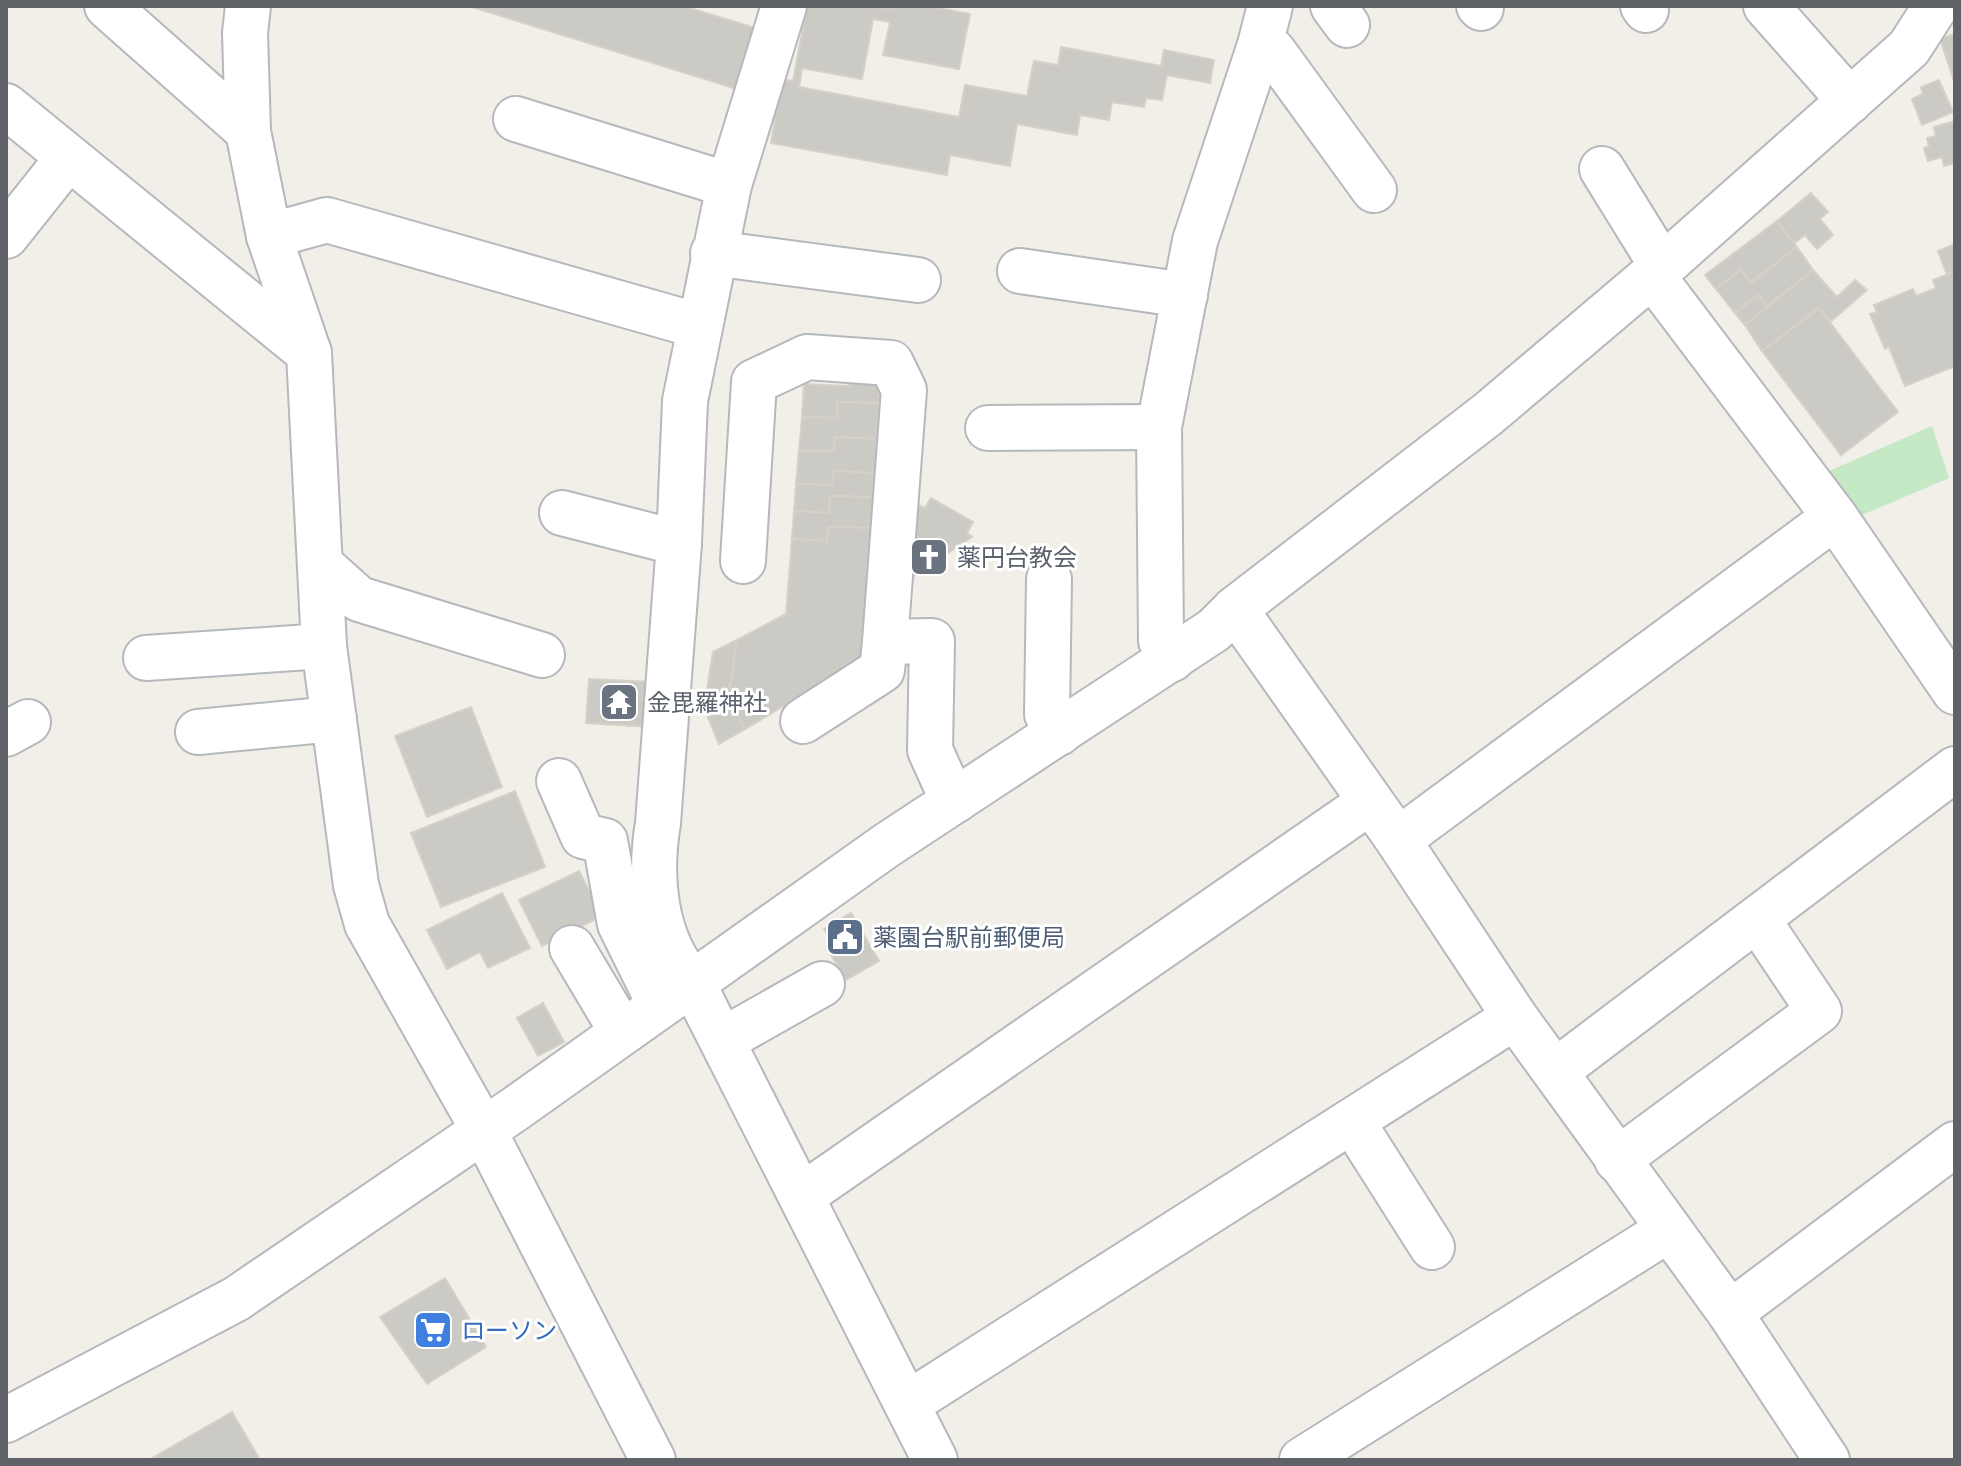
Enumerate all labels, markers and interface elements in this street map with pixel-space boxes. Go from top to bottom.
church icon: 薬円台教会 [908,536,950,578]
place label: 薬円台教会 [957,543,1077,572]
temple icon: 金毘羅神社 [598,681,640,723]
place label: 金毘羅神社 [647,688,767,717]
public building icon: 薬園台駅前郵便局 [824,916,866,958]
place label: 薬園台駅前郵便局 [873,923,1065,952]
supermarket icon: ローソン [412,1309,454,1351]
place label: ローソン [461,1316,557,1345]

